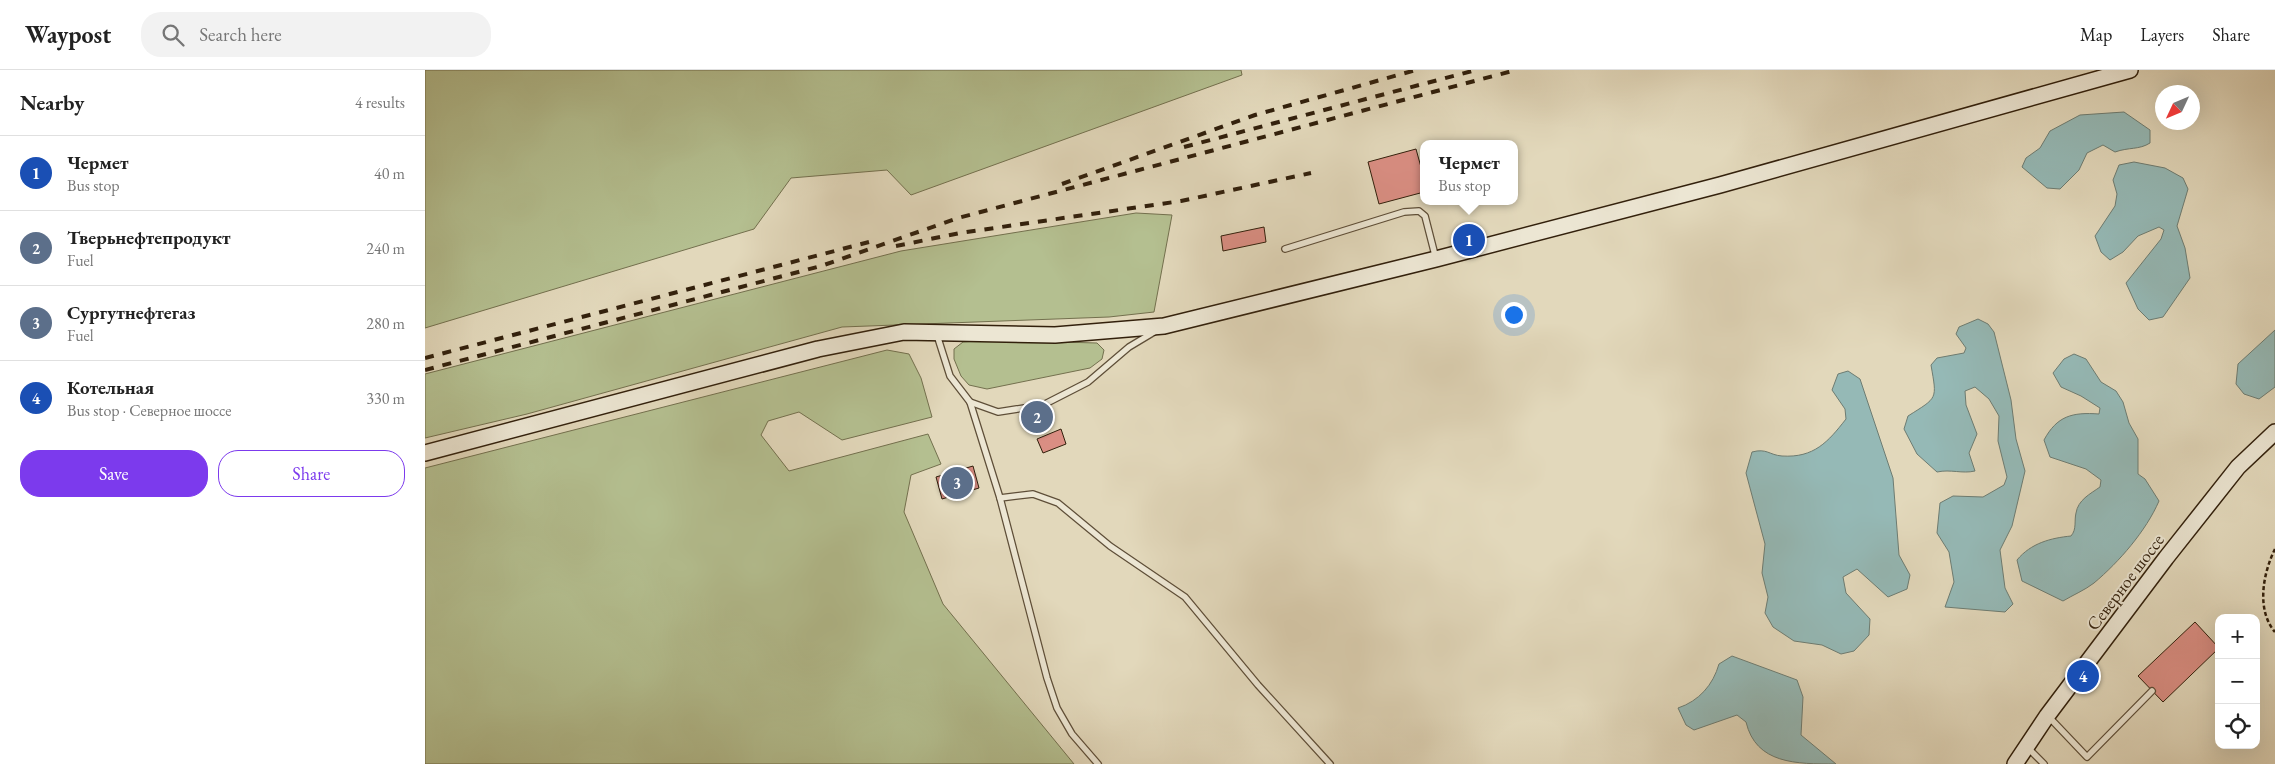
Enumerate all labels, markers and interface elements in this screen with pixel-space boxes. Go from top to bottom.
search box [141,12,491,57]
text: Waypost [25,19,111,50]
icon: search [159,21,187,49]
text: Search here [199,22,282,47]
text: Map [2080,23,2112,46]
text: Layers [2140,23,2184,46]
text: Share [2212,23,2250,46]
north arrow [2155,85,2200,130]
text: Nearby [20,89,84,116]
text: 4 results [355,92,405,113]
popup [1420,140,1518,205]
text: Чермет [67,150,128,175]
text: Чермет [1438,150,1500,175]
text: 1 [32,163,40,184]
text: 40 m [374,163,405,184]
text: Bus stop [67,175,120,196]
text: Bus stop [1438,175,1491,196]
pin: 1 [1453,221,1485,259]
text: Тверьнефтепродукт [67,225,231,250]
text: 2 [32,238,40,259]
text: 240 m [366,238,405,259]
text: Fuel [67,250,94,271]
text: Сургутнефтегаз [67,300,195,325]
your location [1501,302,1527,328]
text: 3 [32,313,40,334]
text: 280 m [366,313,405,334]
text: Fuel [67,325,94,346]
text: Котельная [67,375,154,400]
text: 4 [32,388,40,409]
text: 330 m [366,388,405,409]
pin: 2 [1021,398,1053,436]
text: Bus stop · Северное шоссе [67,400,231,421]
button: Save [20,450,208,497]
button: Share [218,450,405,497]
pin: 3 [941,464,973,502]
street label: Северное шоссе [2081,529,2169,635]
map controls [2215,614,2260,749]
button: + [2215,614,2260,659]
pin: 4 [2067,657,2099,695]
button: − [2215,659,2260,704]
button: locate [2215,704,2260,749]

